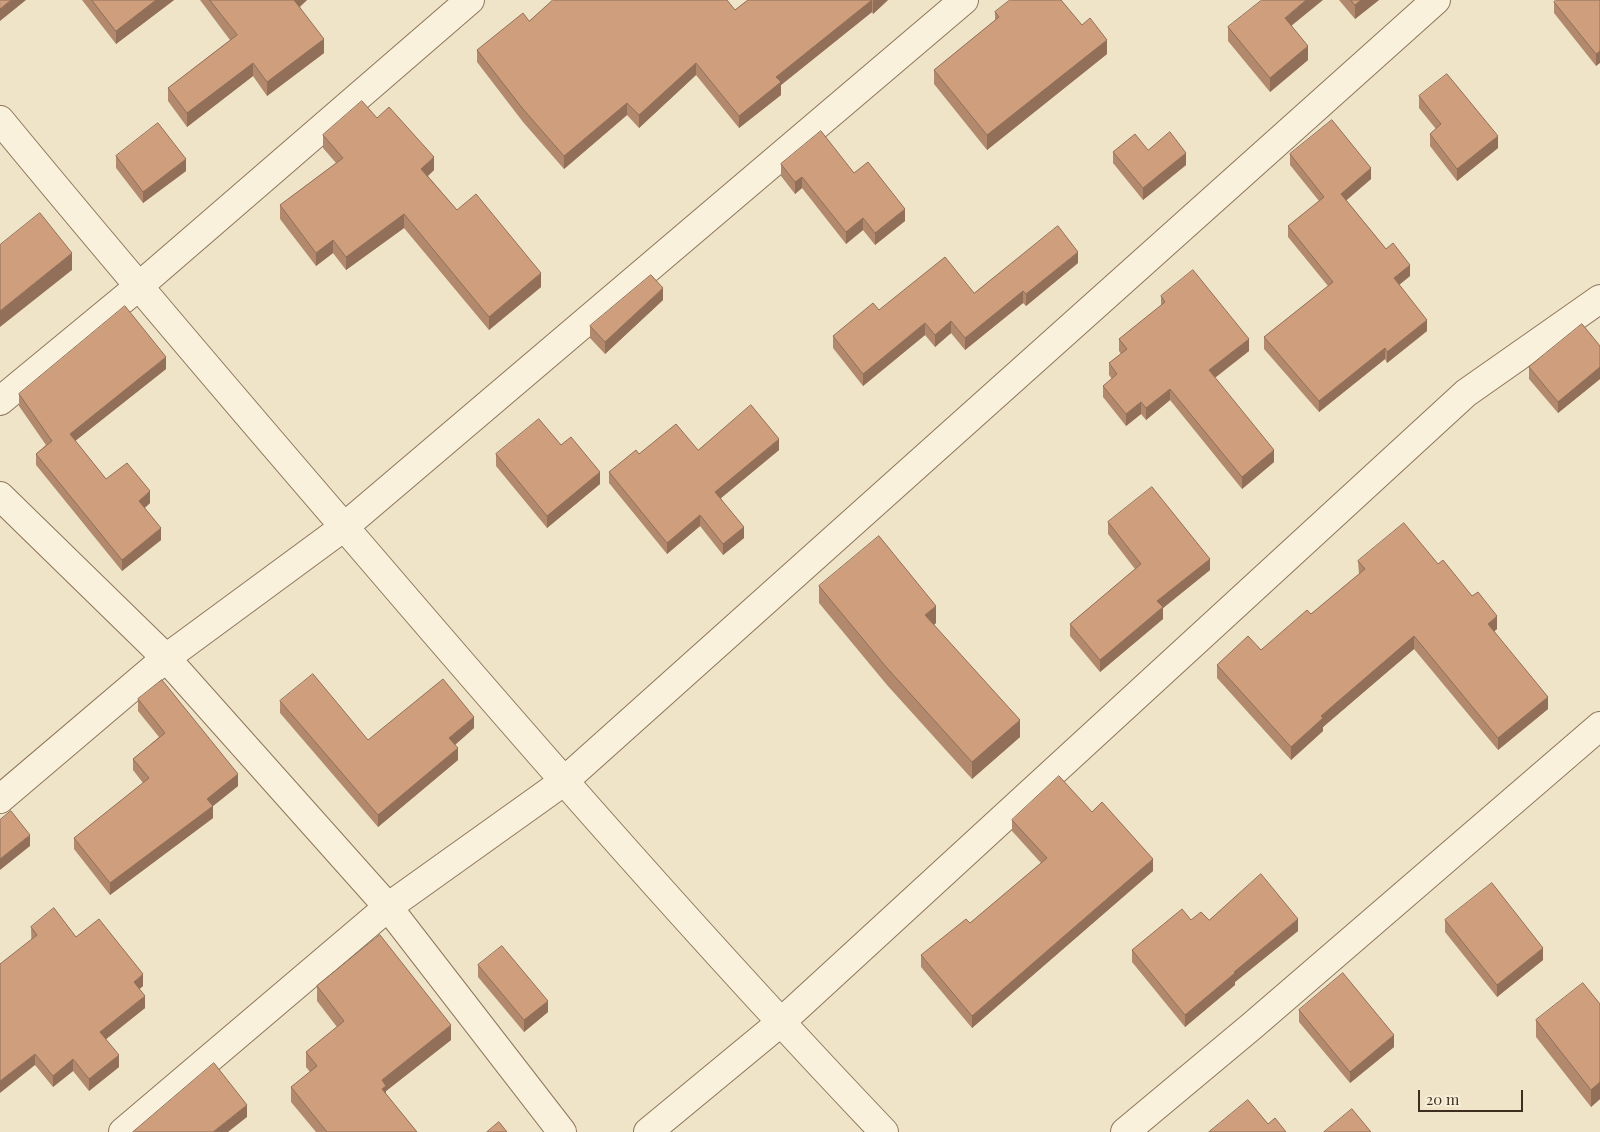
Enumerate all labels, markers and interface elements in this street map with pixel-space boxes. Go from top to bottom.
scale bar [1420,1080,1525,1112]
text: 20 m [1426,1089,1459,1109]

